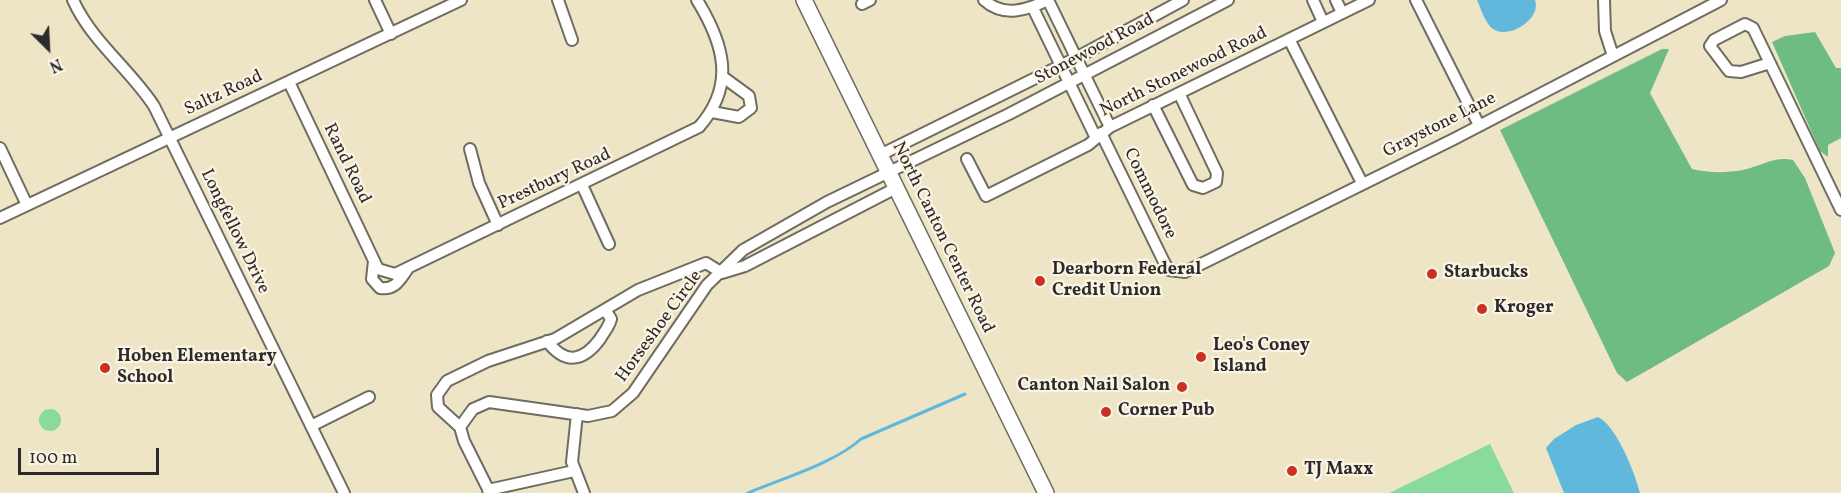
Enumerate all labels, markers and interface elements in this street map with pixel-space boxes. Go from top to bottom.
street label: Stonewood Road [1032,9,1158,91]
north arrow [18,18,78,78]
street label: North Stonewood Road [1097,23,1271,123]
text: N [46,52,65,77]
street label: Saltz Road [181,66,267,122]
street label: Graystone Lane [1380,88,1500,164]
street label: Rand Road [317,120,375,208]
street label: North Canton Center Road [886,139,998,337]
street label: Prestbury Road [495,144,615,216]
street label: Commodore [1118,145,1180,243]
street label: Longfellow Drive [194,166,274,298]
place label: Dearborn Federal Credit Union [1052,260,1201,302]
place label: Starbucks [1444,263,1528,285]
street label: Horseshoe Circle [612,267,708,387]
marker: Starbucks [1425,267,1439,281]
marker: Dearborn Federal Credit Union [1033,274,1047,288]
place label: Kroger [1494,298,1554,320]
marker: Kroger [1475,302,1489,316]
place label: Leo's Coney Island [1213,336,1310,378]
place label: Hoben Elementary School [117,347,277,389]
marker: Leo's Coney Island [1194,350,1208,364]
marker: Hoben Elementary School [98,361,112,375]
place label: Canton Nail Salon [1018,376,1170,398]
marker: Canton Nail Salon [1175,380,1189,394]
place label: Corner Pub [1118,401,1215,423]
marker: Corner Pub [1099,405,1113,419]
scale bar [21,436,162,474]
text: 100 m [29,446,78,471]
place label: TJ Maxx [1304,460,1373,482]
marker: TJ Maxx [1285,464,1299,478]

